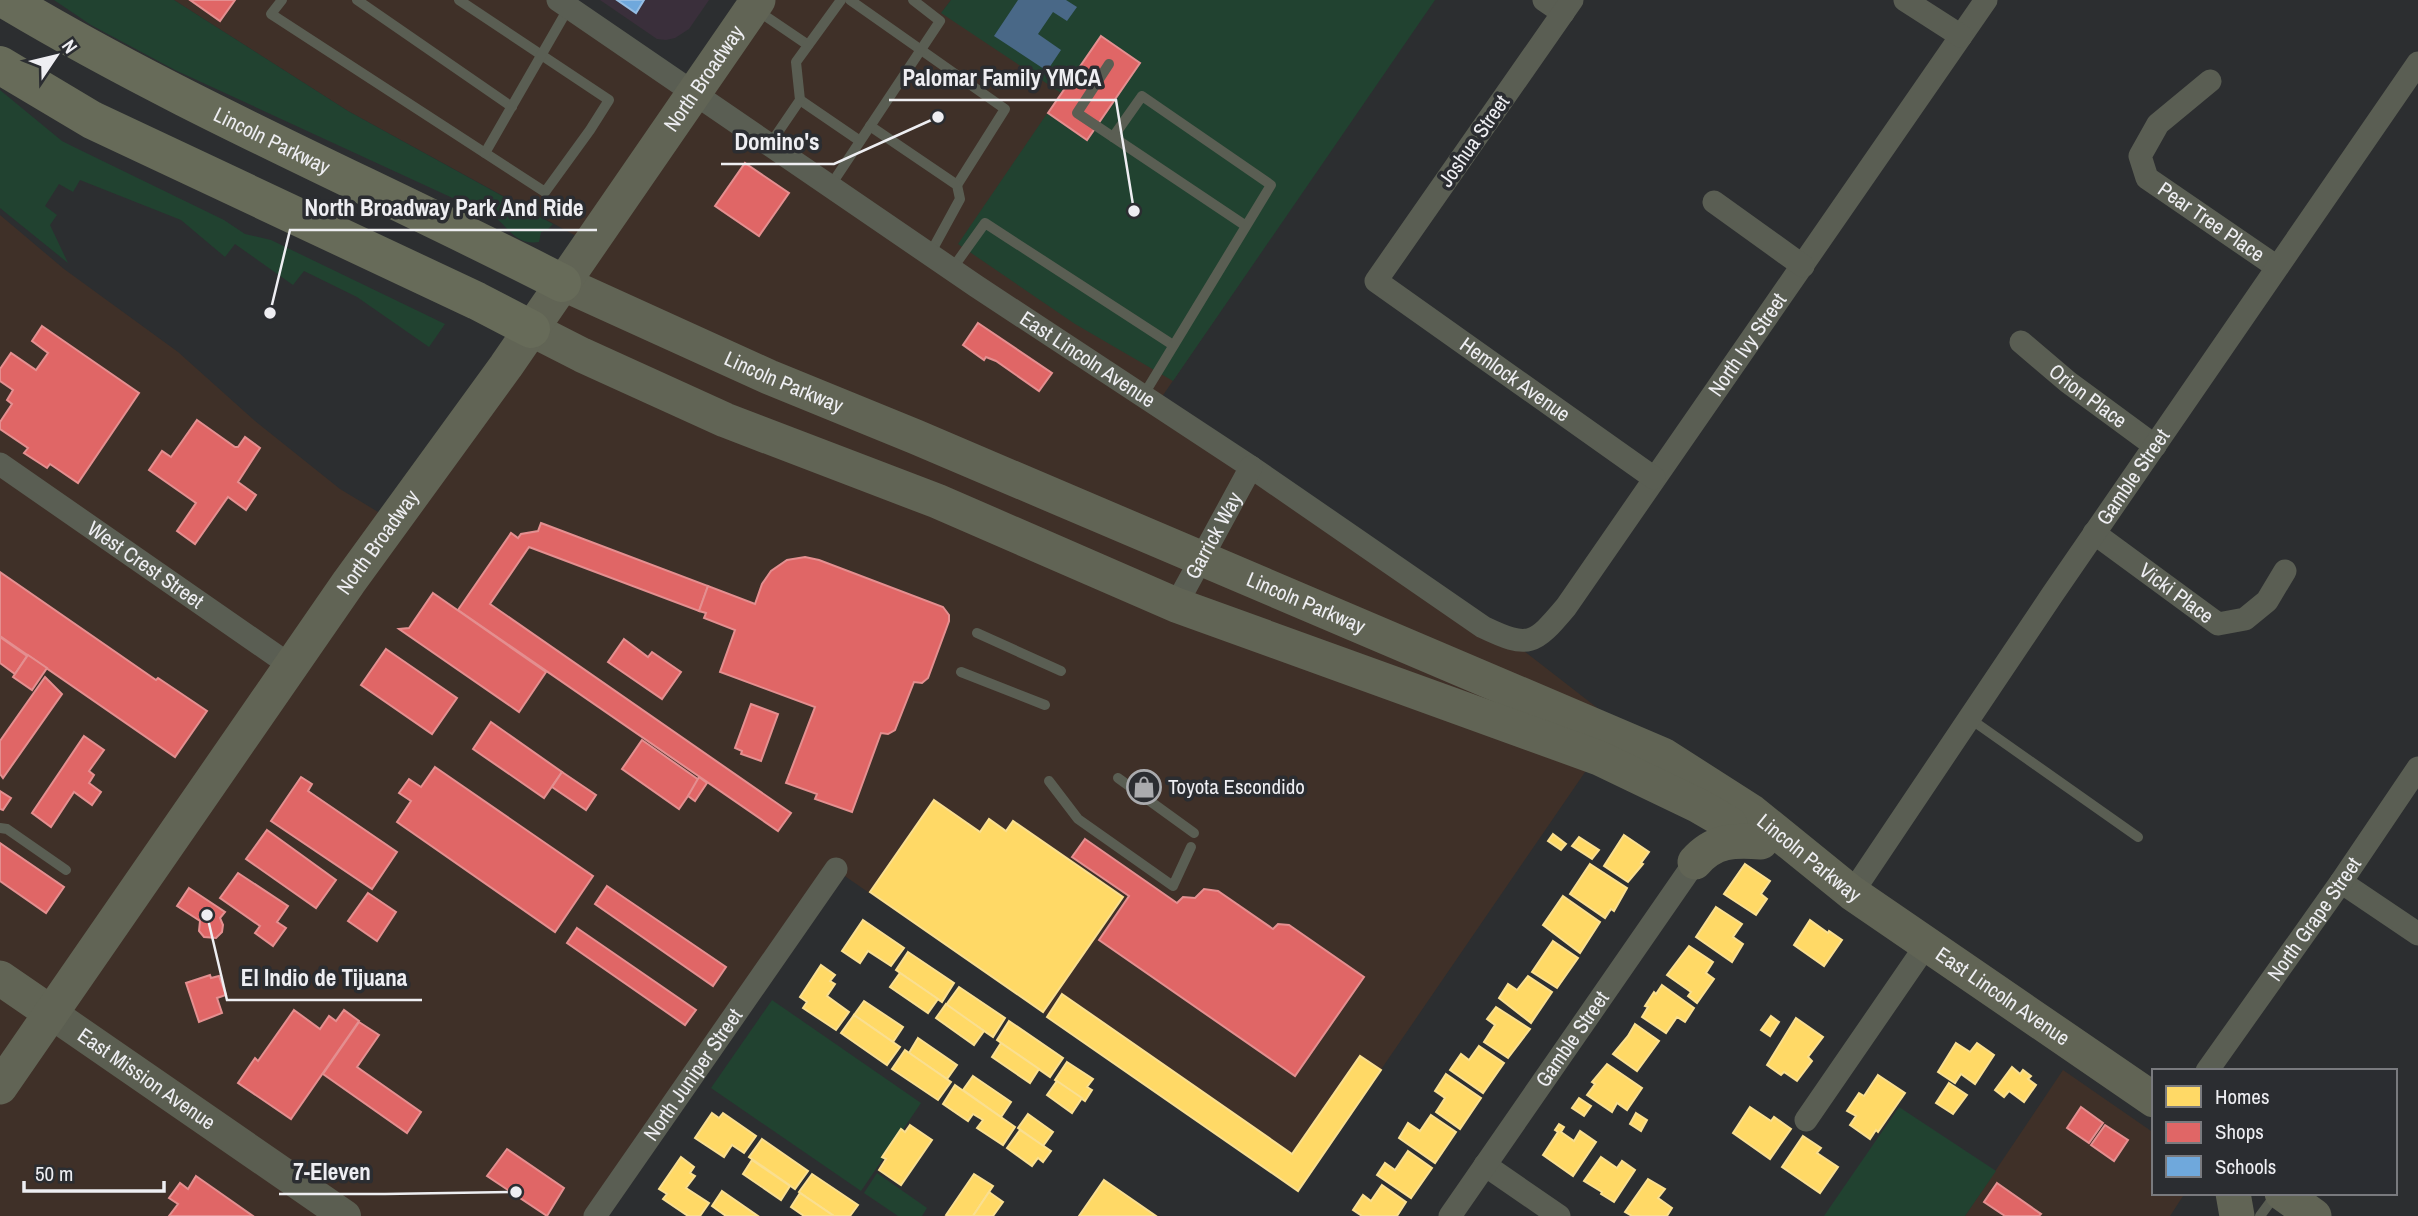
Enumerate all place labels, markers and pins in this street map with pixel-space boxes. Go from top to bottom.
callout: Palomar Family YMCA [889,56,1116,100]
callout: Domino's [721,120,834,164]
callout: North Broadway Park And Ride [290,186,597,230]
shop icon: Toyota Escondido [1125,768,1163,806]
place label: Toyota Escondido [1168,772,1305,801]
callout: El Indio de Tijuana [227,956,422,1000]
callout: 7-Eleven [279,1150,385,1194]

